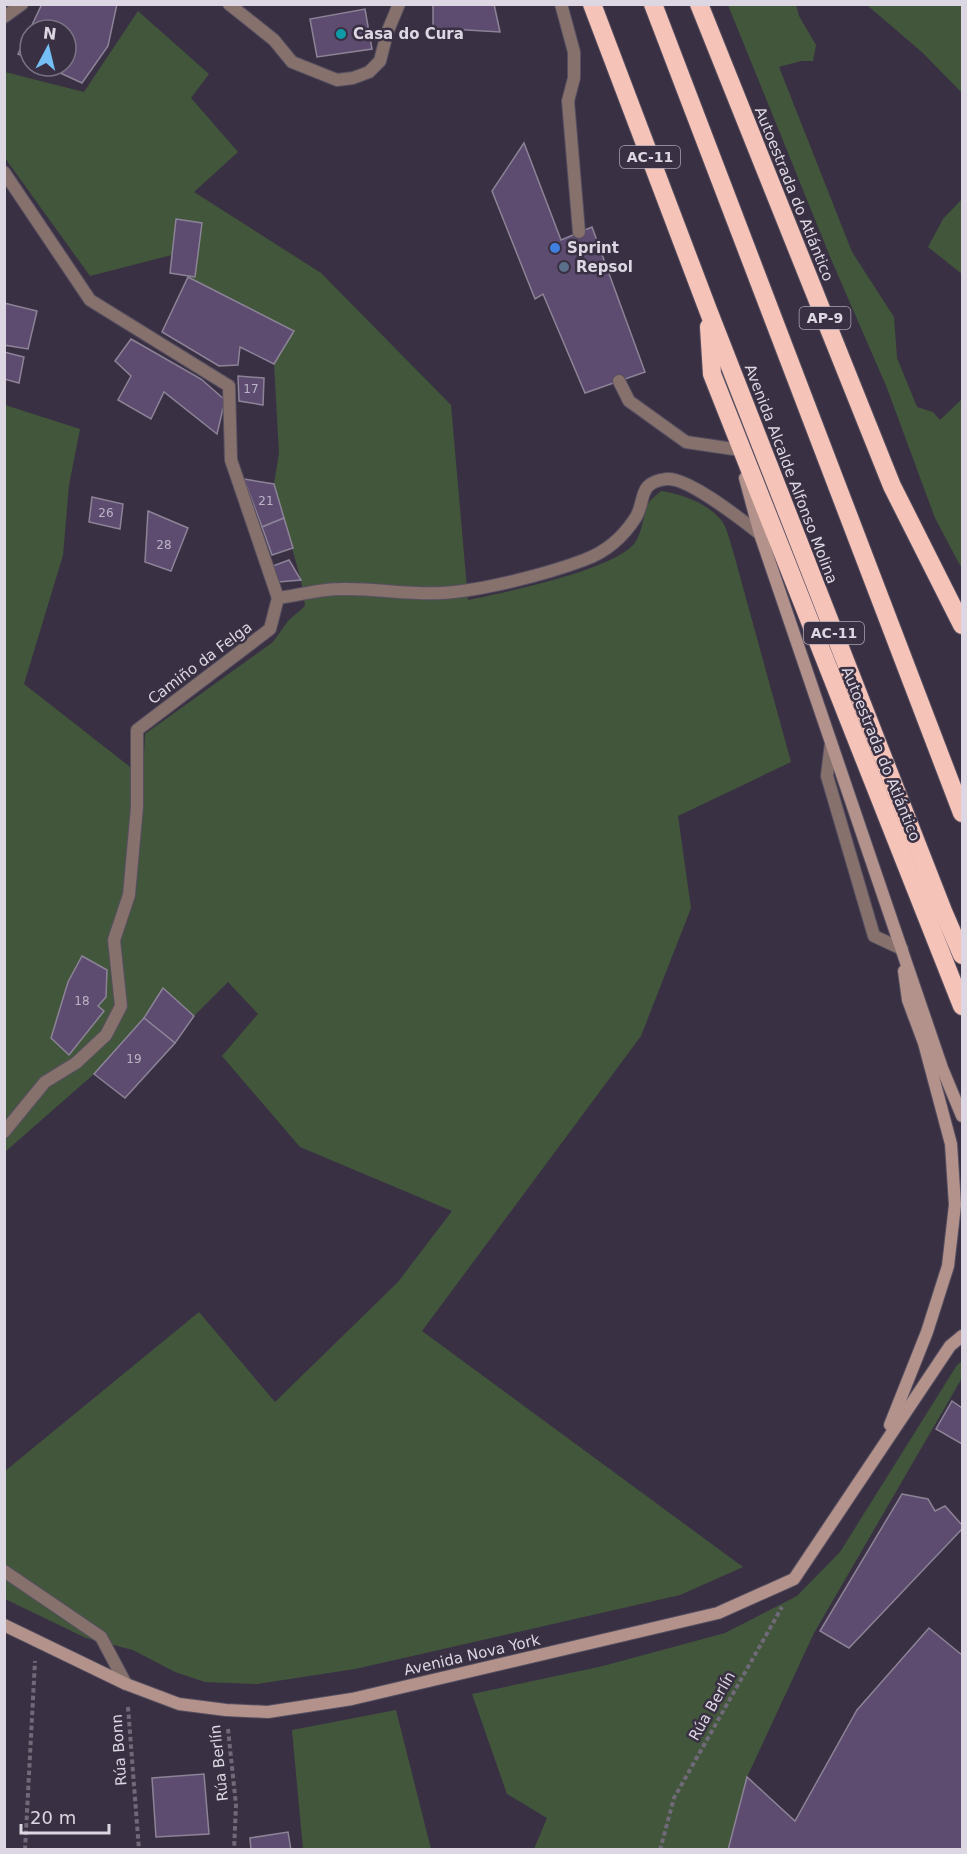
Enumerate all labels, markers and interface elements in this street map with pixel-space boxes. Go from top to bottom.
north arrow [18,18,78,78]
text: N [42,23,58,44]
place label: Casa do Cura [353,25,464,43]
marker: Casa do Cura [334,27,348,41]
street label: Autoestrada do Atlántico [751,104,837,284]
road number: AC-11 [620,146,680,168]
place label: Sprint [567,239,619,257]
marker: Sprint [548,241,562,255]
place label: Repsol [576,258,633,276]
marker: Repsol [557,260,571,274]
road number: AP-9 [800,307,850,329]
street label: Avenida Alcalde Alfonso Molina [741,362,841,586]
house number: 17 [243,382,259,396]
house number: 21 [258,494,274,508]
house number: 26 [98,506,114,520]
house number: 28 [156,538,172,552]
street label: Camiño da Felga [145,618,255,708]
road number: AC-11 [804,622,864,644]
street label: Autoestrada do Atlántico [838,664,924,844]
house number: 18 [74,994,90,1008]
house number: 19 [126,1052,142,1066]
street label: Avenida Nova York [402,1631,542,1679]
street label: Rúa Berlín [685,1668,739,1744]
street label: Rúa Bonn [108,1714,130,1786]
street label: Rúa Berlín [206,1724,232,1802]
scale bar [21,1797,110,1835]
text: 20 m [30,1807,76,1828]

